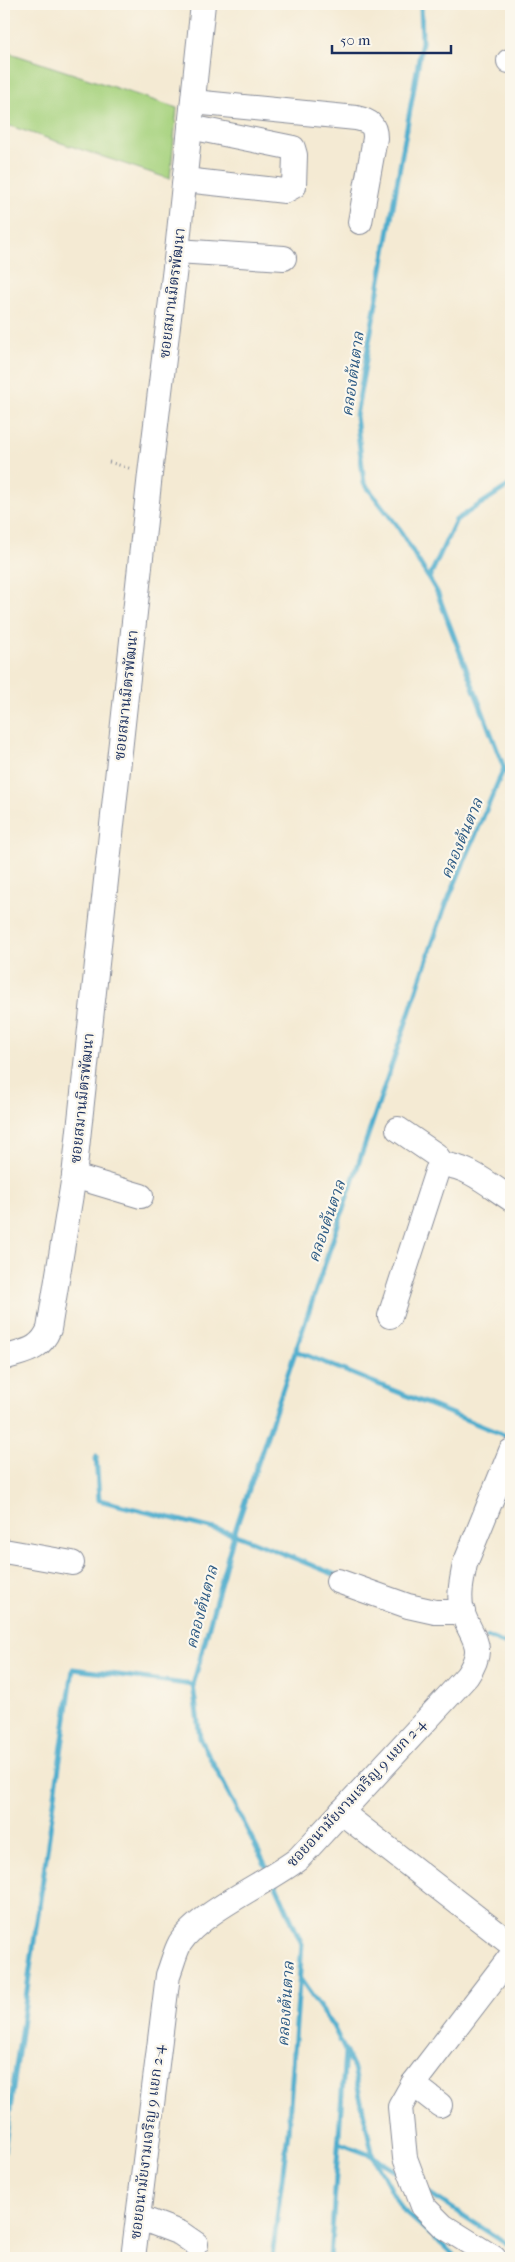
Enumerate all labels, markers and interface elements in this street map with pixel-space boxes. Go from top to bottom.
scale bar [332,22,451,54]
text: 50 m [340,31,371,49]
street label: ซอยสมานมิตรพัฒนา [155,227,189,359]
water label: คลองต้นตาล [337,330,368,418]
street label: ซอยสมานมิตรพัฒนา [110,629,142,761]
water label: คลองต้นตาล [436,795,487,881]
street label: ซอยสมานมิตรพัฒนา [66,1032,98,1164]
water label: คลองต้นตาล [304,1177,350,1265]
water label: คลองต้นตาล [181,1563,222,1651]
street label: ซอยอนามัยงามเจริญ 9 แยก 2-4 [283,1714,430,1871]
water label: คลองต้นตาล [273,1960,298,2047]
street label: ซอยอนามัยงามเจริญ 9 แยก 2-4 [126,2043,168,2240]

